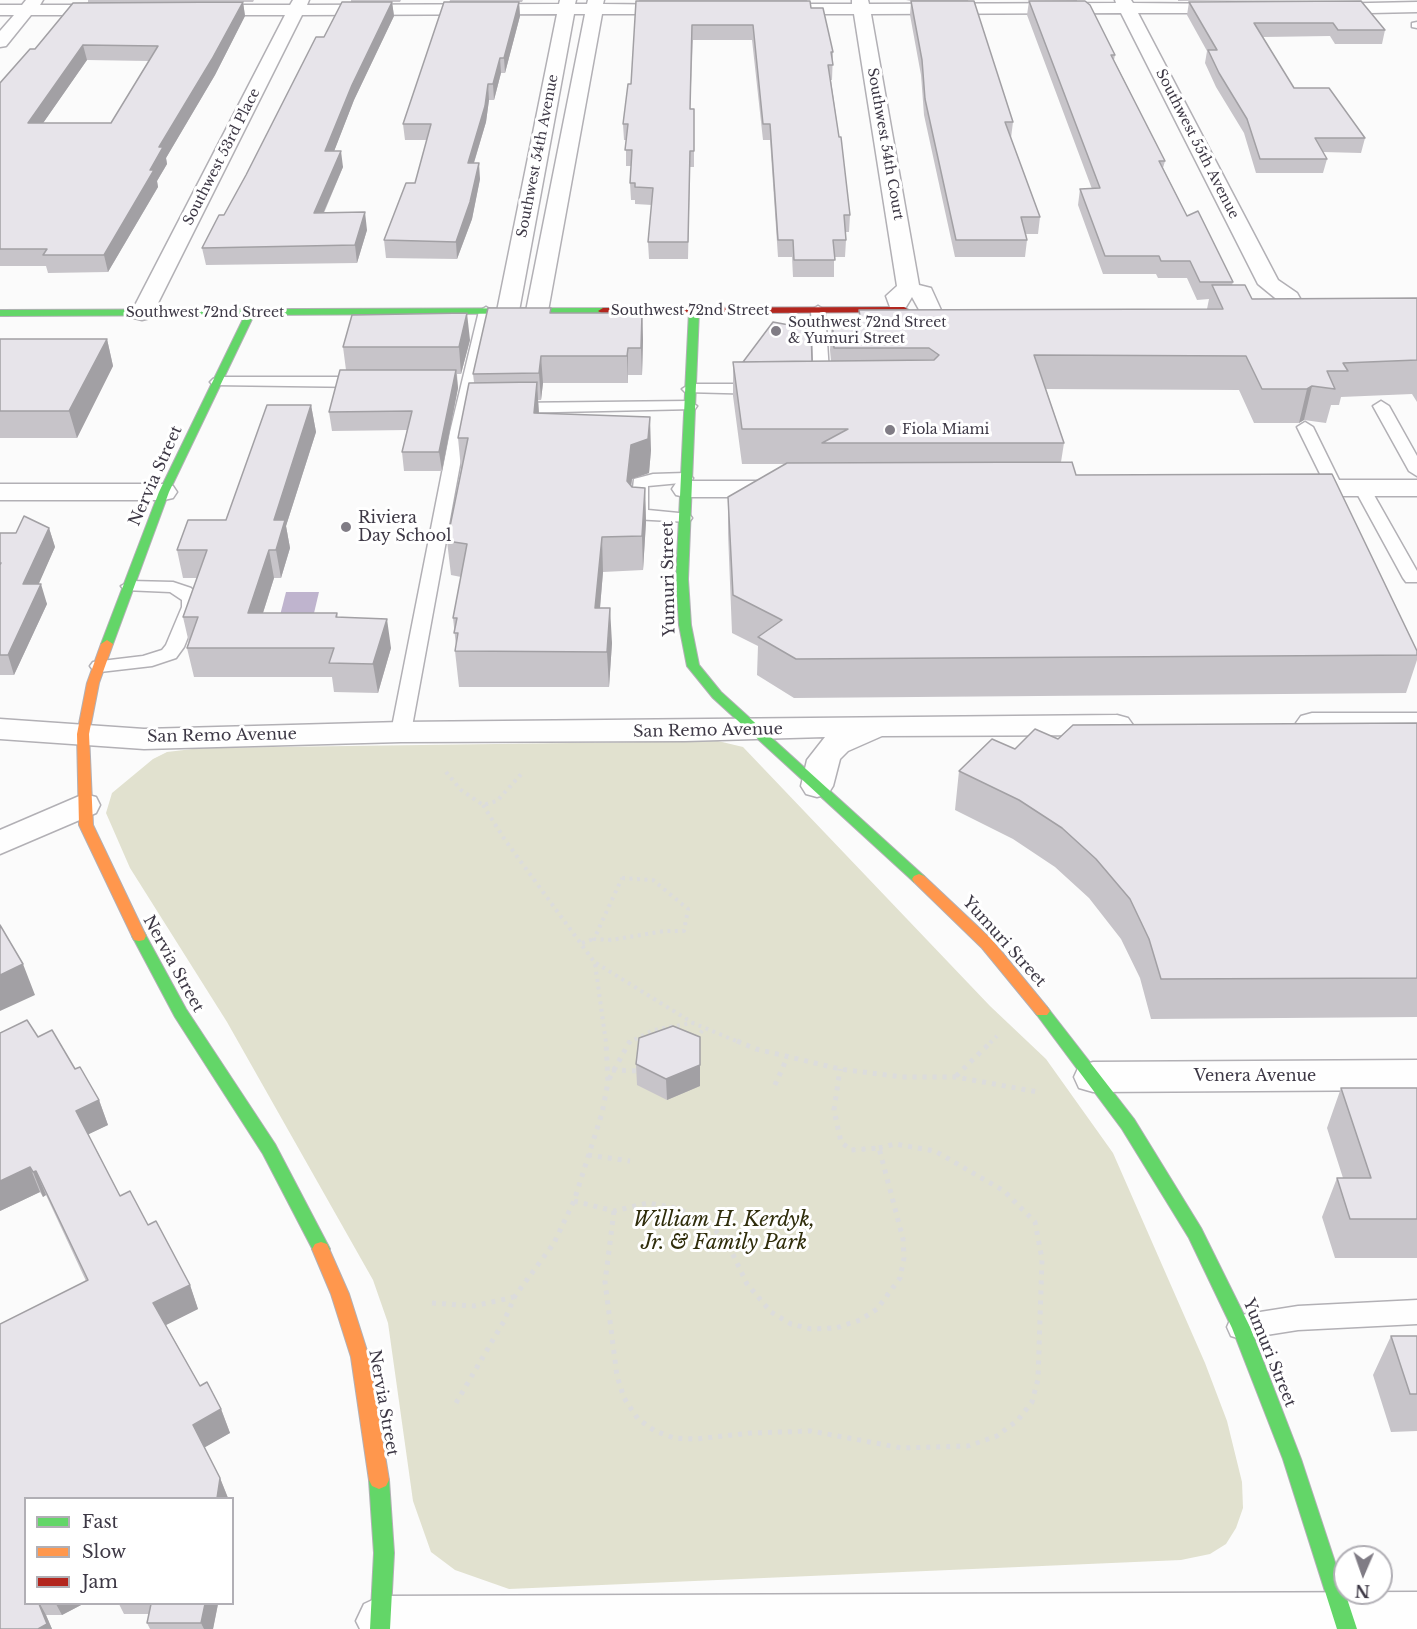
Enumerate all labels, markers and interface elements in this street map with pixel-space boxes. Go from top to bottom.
street label: Southwest 55th Avenue [1152,66,1242,222]
street label: Southwest 54th Court [863,67,907,221]
street label: Southwest 54th Avenue [514,73,562,239]
street label: Southwest 53rd Place [180,86,264,228]
street label: Southwest 72nd Street [611,303,769,319]
street label: Southwest 72nd Street [126,305,284,321]
place label: Southwest 72nd Street & Yumuri Street [788,315,946,348]
marker: Southwest 72nd Street & Yumuri Street [769,324,783,338]
place label: Fiola Miami [902,422,989,438]
street label: Nervia Street [125,423,187,529]
marker: Fiola Miami [883,423,897,437]
place label: Riviera Day School [358,508,451,546]
marker: Riviera Day School [339,520,353,534]
street label: Yumuri Street [658,521,680,637]
street label: San Remo Avenue [633,720,783,742]
street label: San Remo Avenue [147,725,297,747]
street label: Yumuri Street [958,893,1050,991]
street label: Nervia Street [139,912,207,1016]
street label: Venera Avenue [1194,1066,1316,1086]
park label: William H. Kerdyk, Jr. & Family Park [633,1208,815,1255]
street label: Yumuri Street [1239,1296,1299,1410]
street label: Nervia Street [364,1348,402,1458]
legend [24,1497,234,1605]
text: Fast [82,1511,118,1533]
text: Slow [82,1541,126,1563]
north arrow [1333,1545,1393,1605]
text: Jam [82,1571,118,1593]
text: N [1355,1581,1370,1601]

